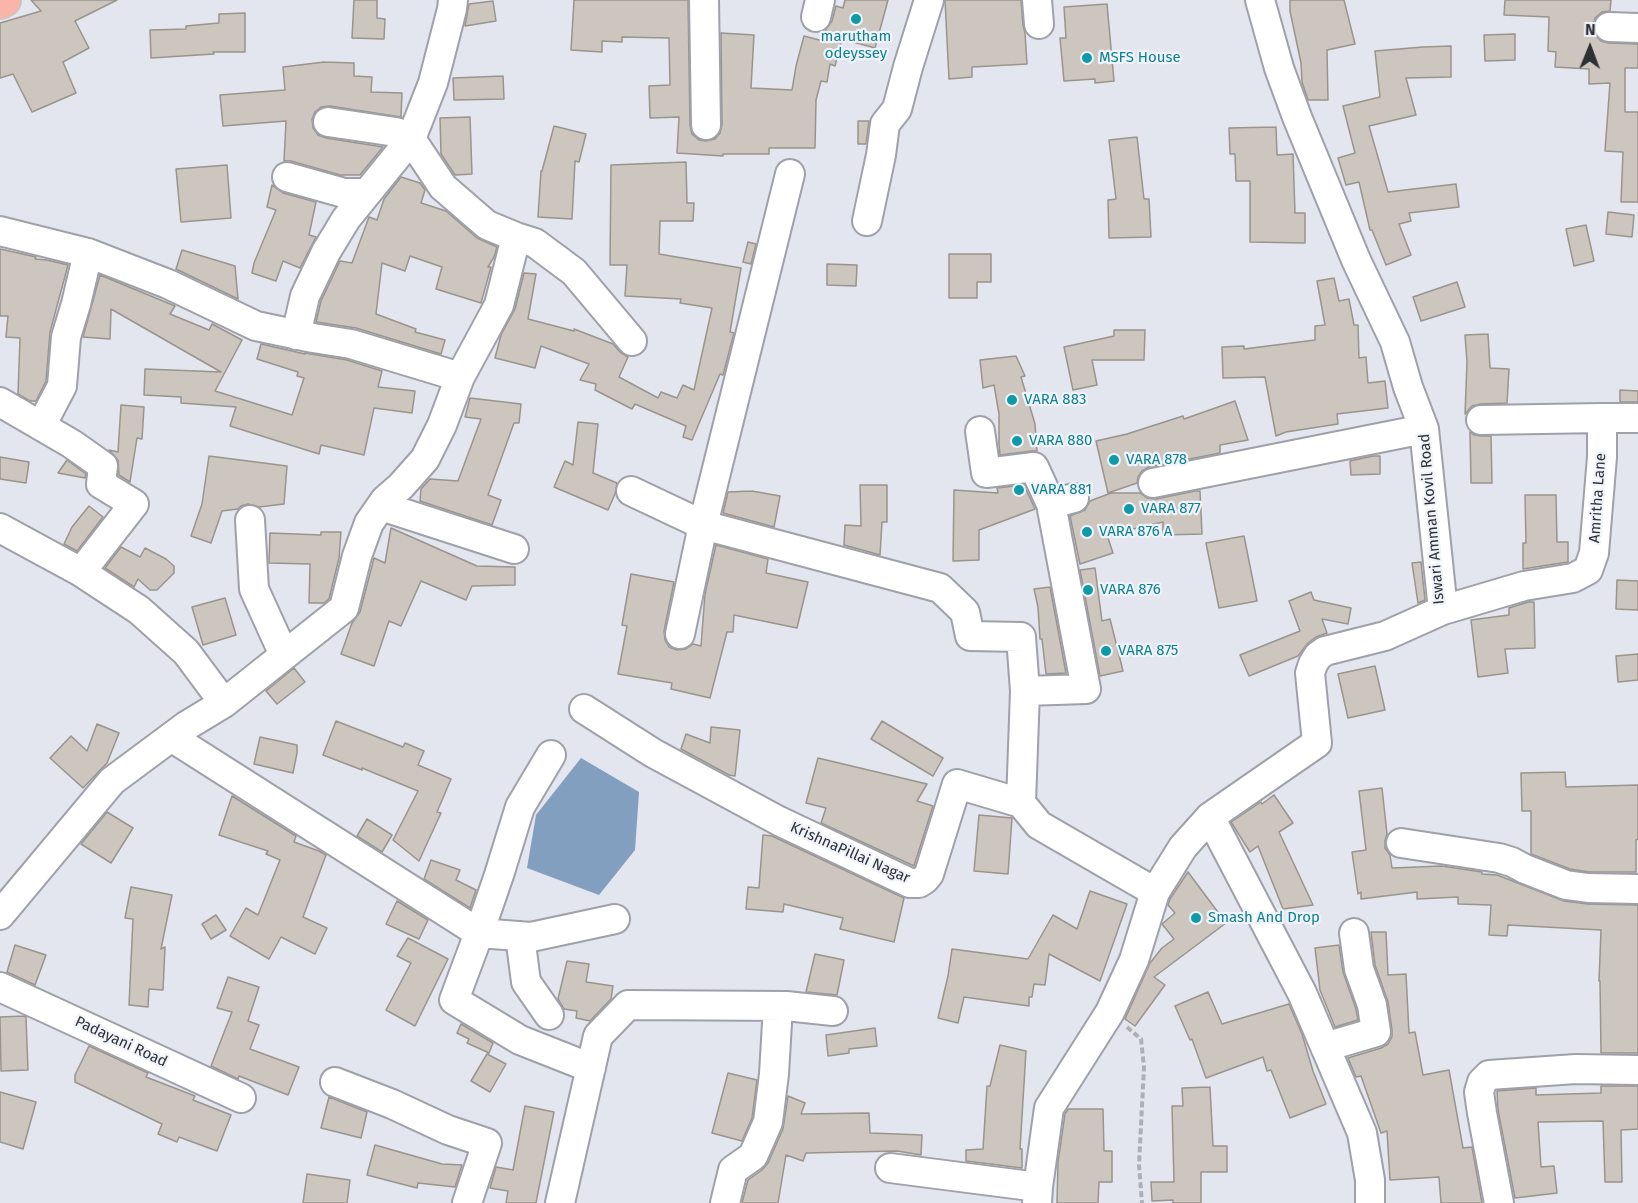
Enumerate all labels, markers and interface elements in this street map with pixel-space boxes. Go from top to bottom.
marker: marutham odeyssey [849,12,863,26]
north arrow [1560,18,1620,78]
text: N [1585,20,1596,39]
place label: marutham odeyssey [821,28,891,63]
place label: MSFS House [1099,49,1181,67]
marker: MSFS House [1080,51,1094,65]
place label: VARA 883 [1024,391,1086,409]
marker: VARA 883 [1005,393,1019,407]
place label: VARA 880 [1029,432,1092,450]
street label: Iswari Amman Kovil Road [1416,433,1448,605]
marker: VARA 880 [1010,434,1024,448]
place label: VARA 878 [1126,451,1187,469]
street label: Amritha Lane [1586,452,1610,544]
marker: VARA 878 [1107,453,1121,467]
place label: VARA 881 [1031,481,1092,499]
marker: VARA 881 [1012,483,1026,497]
place label: VARA 877 [1141,500,1201,518]
marker: VARA 877 [1122,502,1136,516]
place label: VARA 876 A [1099,523,1172,541]
marker: VARA 876 A [1080,525,1094,539]
place label: VARA 876 [1100,581,1161,599]
marker: VARA 876 [1081,583,1095,597]
place label: VARA 875 [1118,642,1178,660]
marker: VARA 875 [1099,644,1113,658]
street label: KrishnaPillai Nagar [787,818,913,888]
place label: Smash And Drop [1208,909,1320,927]
marker: Smash And Drop [1189,911,1203,925]
street label: Padayani Road [72,1013,170,1071]

